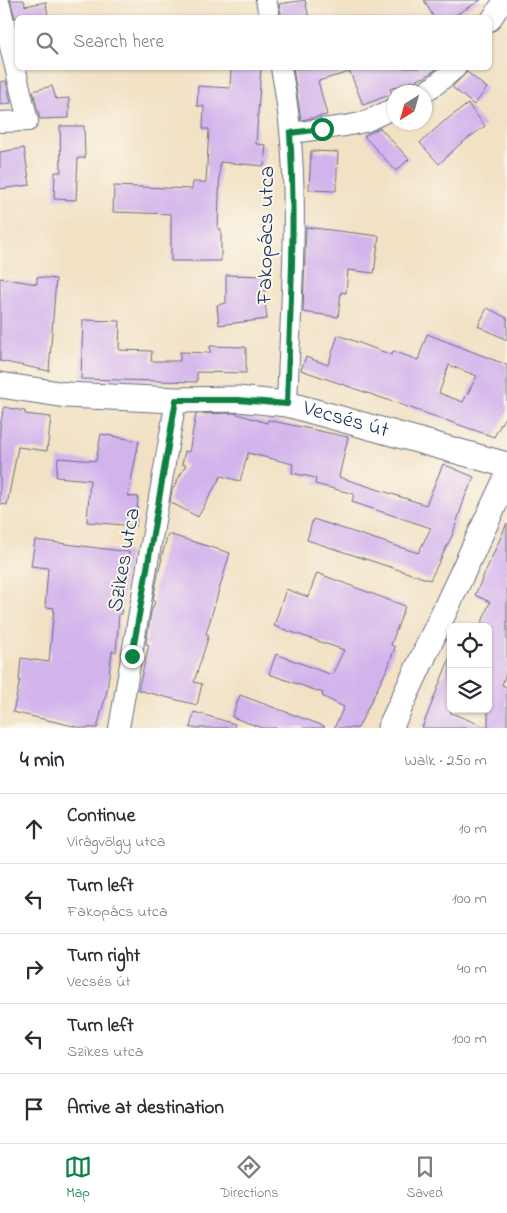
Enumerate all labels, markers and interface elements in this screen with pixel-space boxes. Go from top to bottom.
search box [15,15,492,70]
icon: search [33,29,61,57]
text: Search here [73,29,164,56]
north arrow [387,85,432,130]
route start [311,118,334,141]
street label: Fakopács utca [250,166,284,305]
street label: Vecsés út [298,393,393,448]
street label: Szikes utca [100,505,150,615]
map controls [447,623,492,713]
button: locate [447,623,492,668]
route end [121,645,144,668]
button: layers [447,668,492,713]
text: 4 min [20,746,64,776]
text: Walk · 250 m [404,749,487,773]
text: Continue [67,803,135,830]
icon: ahead [20,815,48,843]
text: 10 m [459,817,487,841]
text: Virágvölgy utca [67,830,165,854]
text: Turn left [67,873,134,900]
icon: left [20,885,48,913]
text: 100 m [452,887,487,911]
text: Fakopács utca [67,900,168,924]
text: Turn right [67,943,140,970]
icon: right [20,955,48,983]
text: 40 m [457,957,487,981]
text: Vecsés út [67,970,131,994]
text: Turn left [67,1013,134,1040]
icon: left [20,1025,48,1053]
text: 100 m [452,1027,487,1051]
text: Szikes utca [67,1040,143,1064]
icon: arrive [20,1095,48,1123]
text: Arrive at destination [67,1095,224,1122]
tab: Map [64,1153,92,1204]
tab: Directions [220,1153,278,1204]
tab: Saved [406,1153,443,1204]

